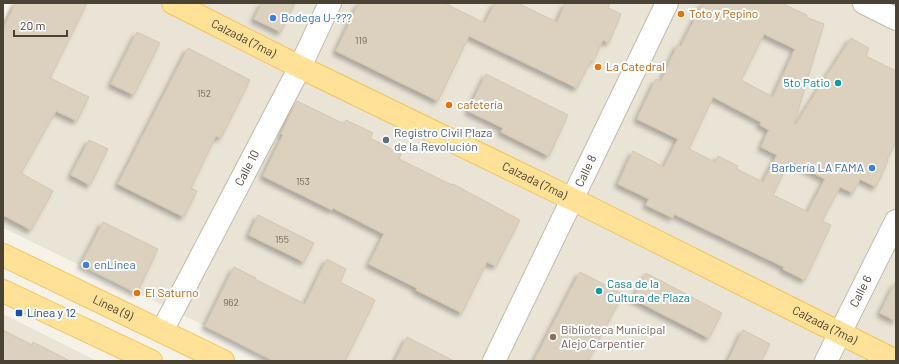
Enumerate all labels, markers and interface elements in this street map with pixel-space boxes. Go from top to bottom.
place label: Toto y Pepino [689,6,758,20]
marker: Toto y Pepino [676,9,686,19]
place label: Bodega U-??? [281,10,353,24]
scale bar [14,12,67,38]
marker: Bodega U-??? [268,13,278,23]
street label: Calzada (7ma) [209,15,280,60]
text: 20 m [20,18,46,32]
house number: 119 [355,34,367,46]
place label: La Catedral [606,59,665,73]
marker: La Catedral [593,62,603,72]
place label: 5to Patio [784,75,830,89]
marker: 5to Patio [833,78,843,88]
house number: 152 [197,87,211,99]
place label: cafetería [457,97,503,111]
marker: cafetería [444,100,454,110]
place label: Registro Civil Plaza de la Revolución [394,125,492,153]
marker: Registro Civil Plaza de la Revolución [381,135,391,145]
street label: Calle 10 [231,147,262,188]
street label: Calle 8 [571,152,599,189]
street label: Calzada (7ma) [500,158,571,202]
place label: Barbería LA FAMA [771,160,864,174]
marker: Barbería LA FAMA [867,163,877,173]
house number: 153 [296,175,310,187]
house number: 155 [275,233,289,245]
place label: enLinea [94,257,136,271]
marker: enLinea [81,260,91,270]
street label: Calle 6 [846,273,874,309]
place label: Casa de la Cultura de Plaza [607,276,690,304]
place label: El Saturno [145,285,199,299]
marker: Casa de la Cultura de Plaza [594,286,604,296]
marker: El Saturno [132,288,142,298]
street label: Línea (9) [91,291,137,323]
house number: 962 [223,296,239,308]
street label: Calzada (7ma) [790,302,861,347]
place label: Línea y 12 [27,305,76,319]
marker: Línea y 12 [14,308,24,318]
place label: Biblioteca Municipal Alejo Carpentier [561,322,665,350]
marker: Biblioteca Municipal Alejo Carpentier [548,332,558,342]

